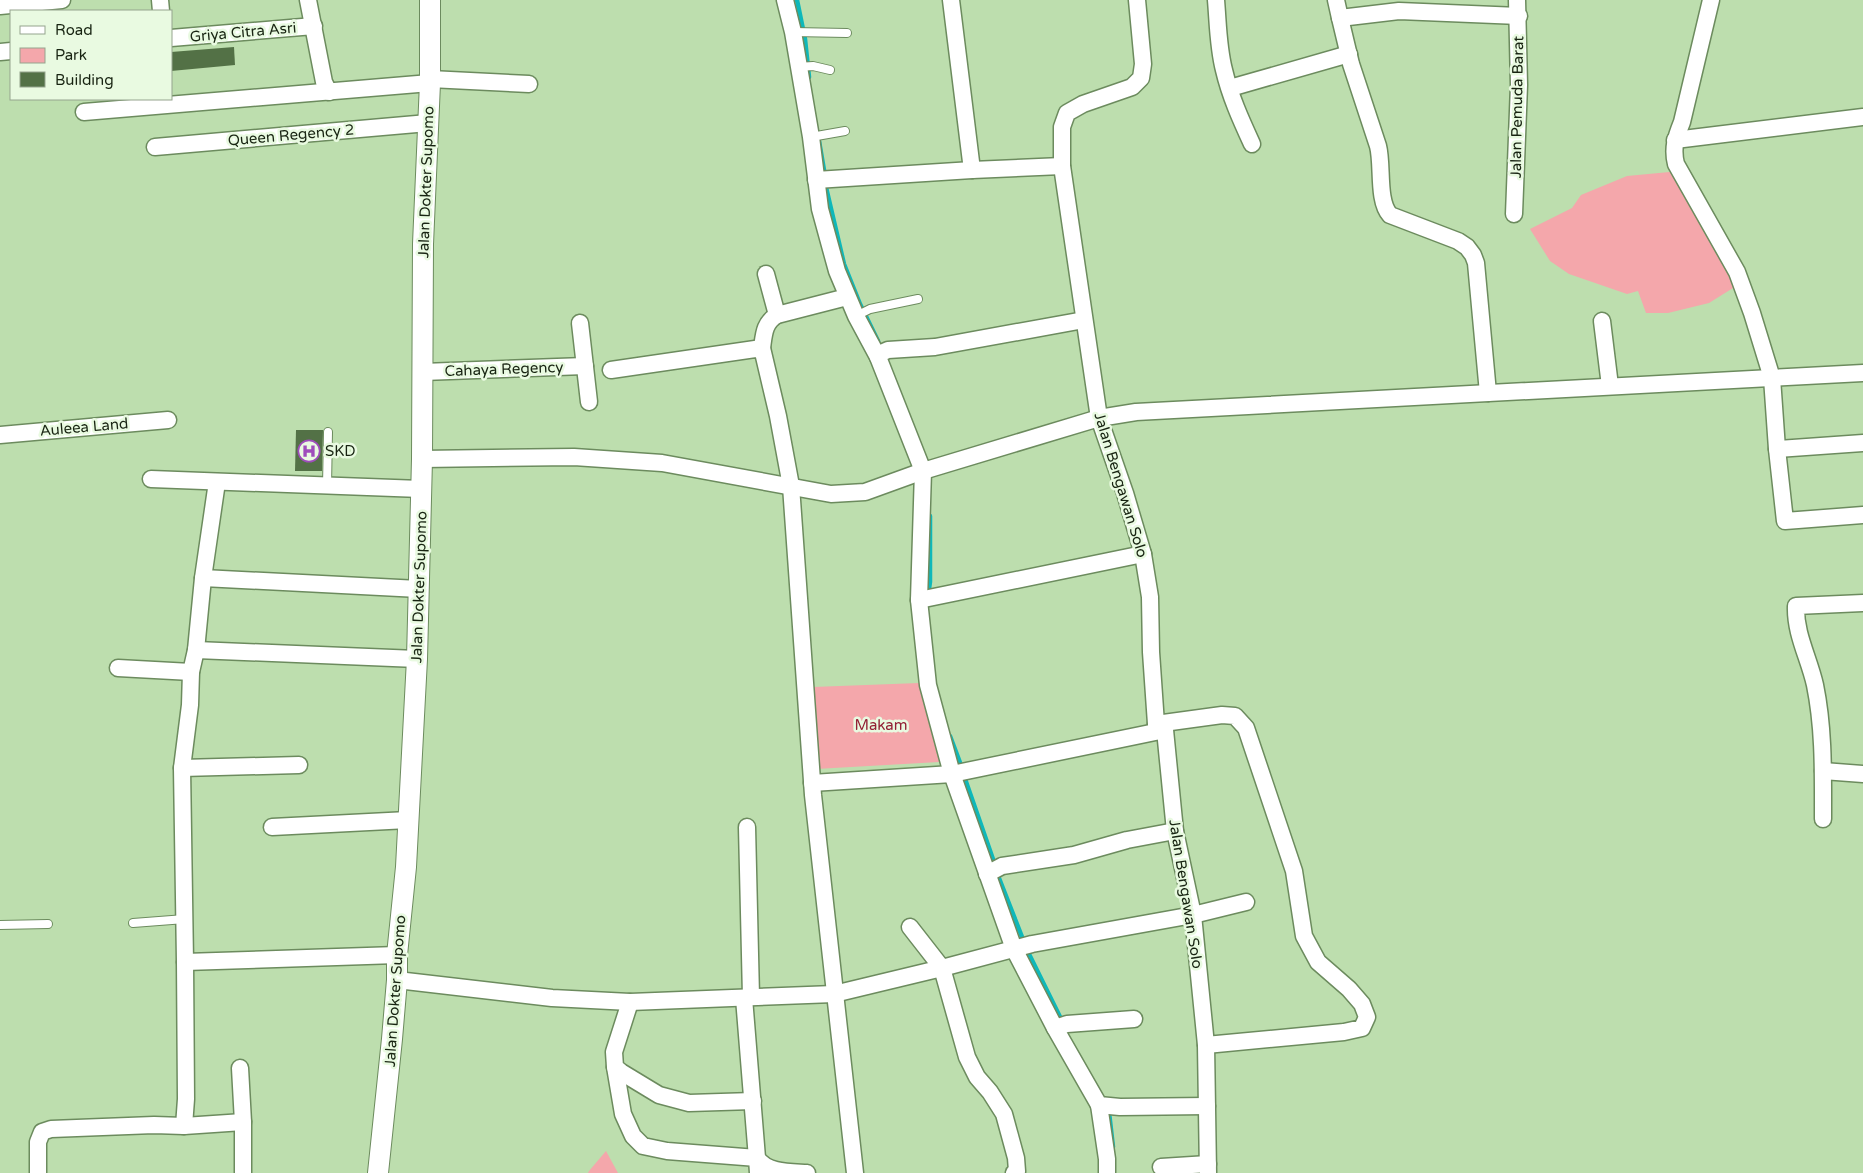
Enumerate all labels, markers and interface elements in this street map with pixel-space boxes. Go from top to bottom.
legend [10,10,172,100]
street label: Griya Citra Asri [189,18,297,46]
text: Road [55,21,93,39]
street label: Jalan Pemuda Barat [1507,35,1527,178]
text: Park [55,46,87,64]
text: Building [55,71,114,89]
street label: Jalan Dokter Supomo [414,106,438,258]
street label: Queen Regency 2 [227,121,355,149]
street label: Cahaya Regency [444,358,564,380]
street label: Jalan Bengawan Solo [1090,410,1152,560]
street label: Auleea Land [39,414,129,440]
hospital icon: SKD [297,439,321,463]
place label: SKD [325,442,356,460]
street label: Jalan Dokter Supomo [407,511,431,663]
park label: Makam [854,716,908,734]
street label: Jalan Bengawan Solo [1165,818,1207,970]
street label: Jalan Dokter Supomo [381,914,409,1068]

